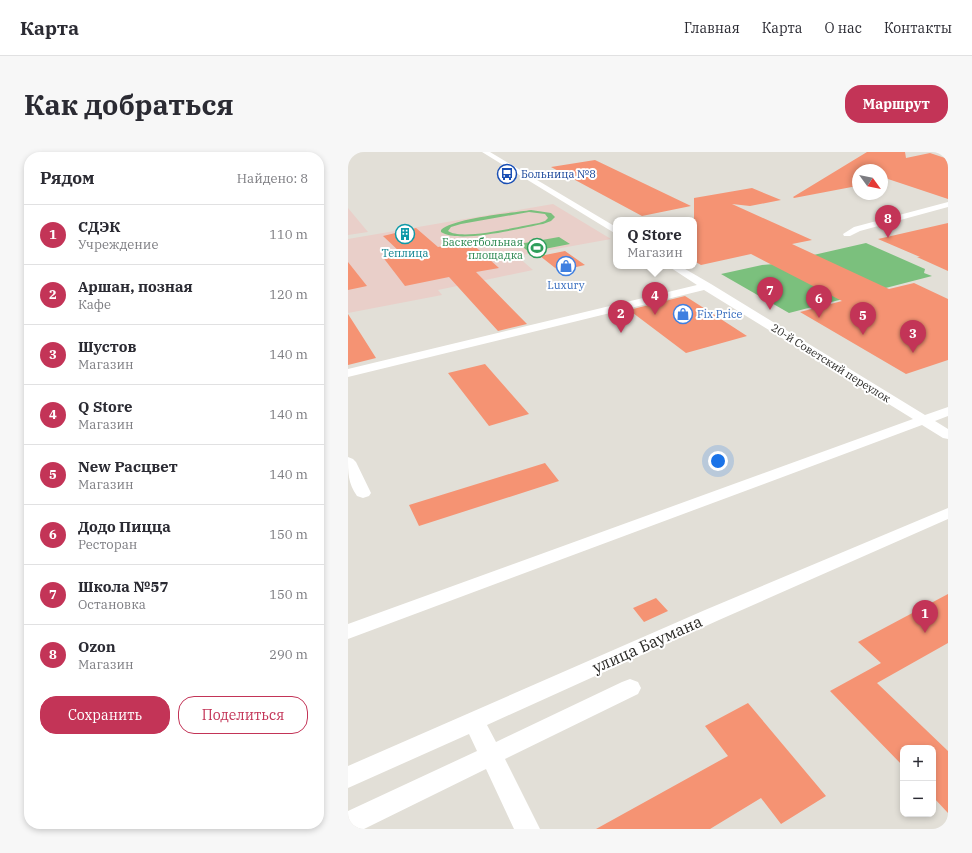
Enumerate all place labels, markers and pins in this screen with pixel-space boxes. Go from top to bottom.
bus stop icon: Больница №8 [496,163,518,185]
place label: Больница №8 [521,167,596,181]
pin: 8 [875,205,901,238]
building icon: Теплица [394,223,416,245]
place label: Баскетбольная площадка [442,235,523,262]
sports icon: Баскетбольная площадка [526,237,548,259]
place label: Теплица [381,246,429,260]
shop icon: Luxury [555,255,577,277]
pin: 7 [757,277,783,310]
place label: Luxury [547,278,585,292]
pin: 4 [642,282,668,315]
pin: 6 [806,285,832,318]
pin: 2 [608,300,634,333]
pin: 5 [850,302,876,335]
shop icon: Fix Price [672,303,694,325]
place label: Fix Price [697,307,742,321]
pin: 3 [900,320,926,353]
pin: 1 [912,600,938,633]

